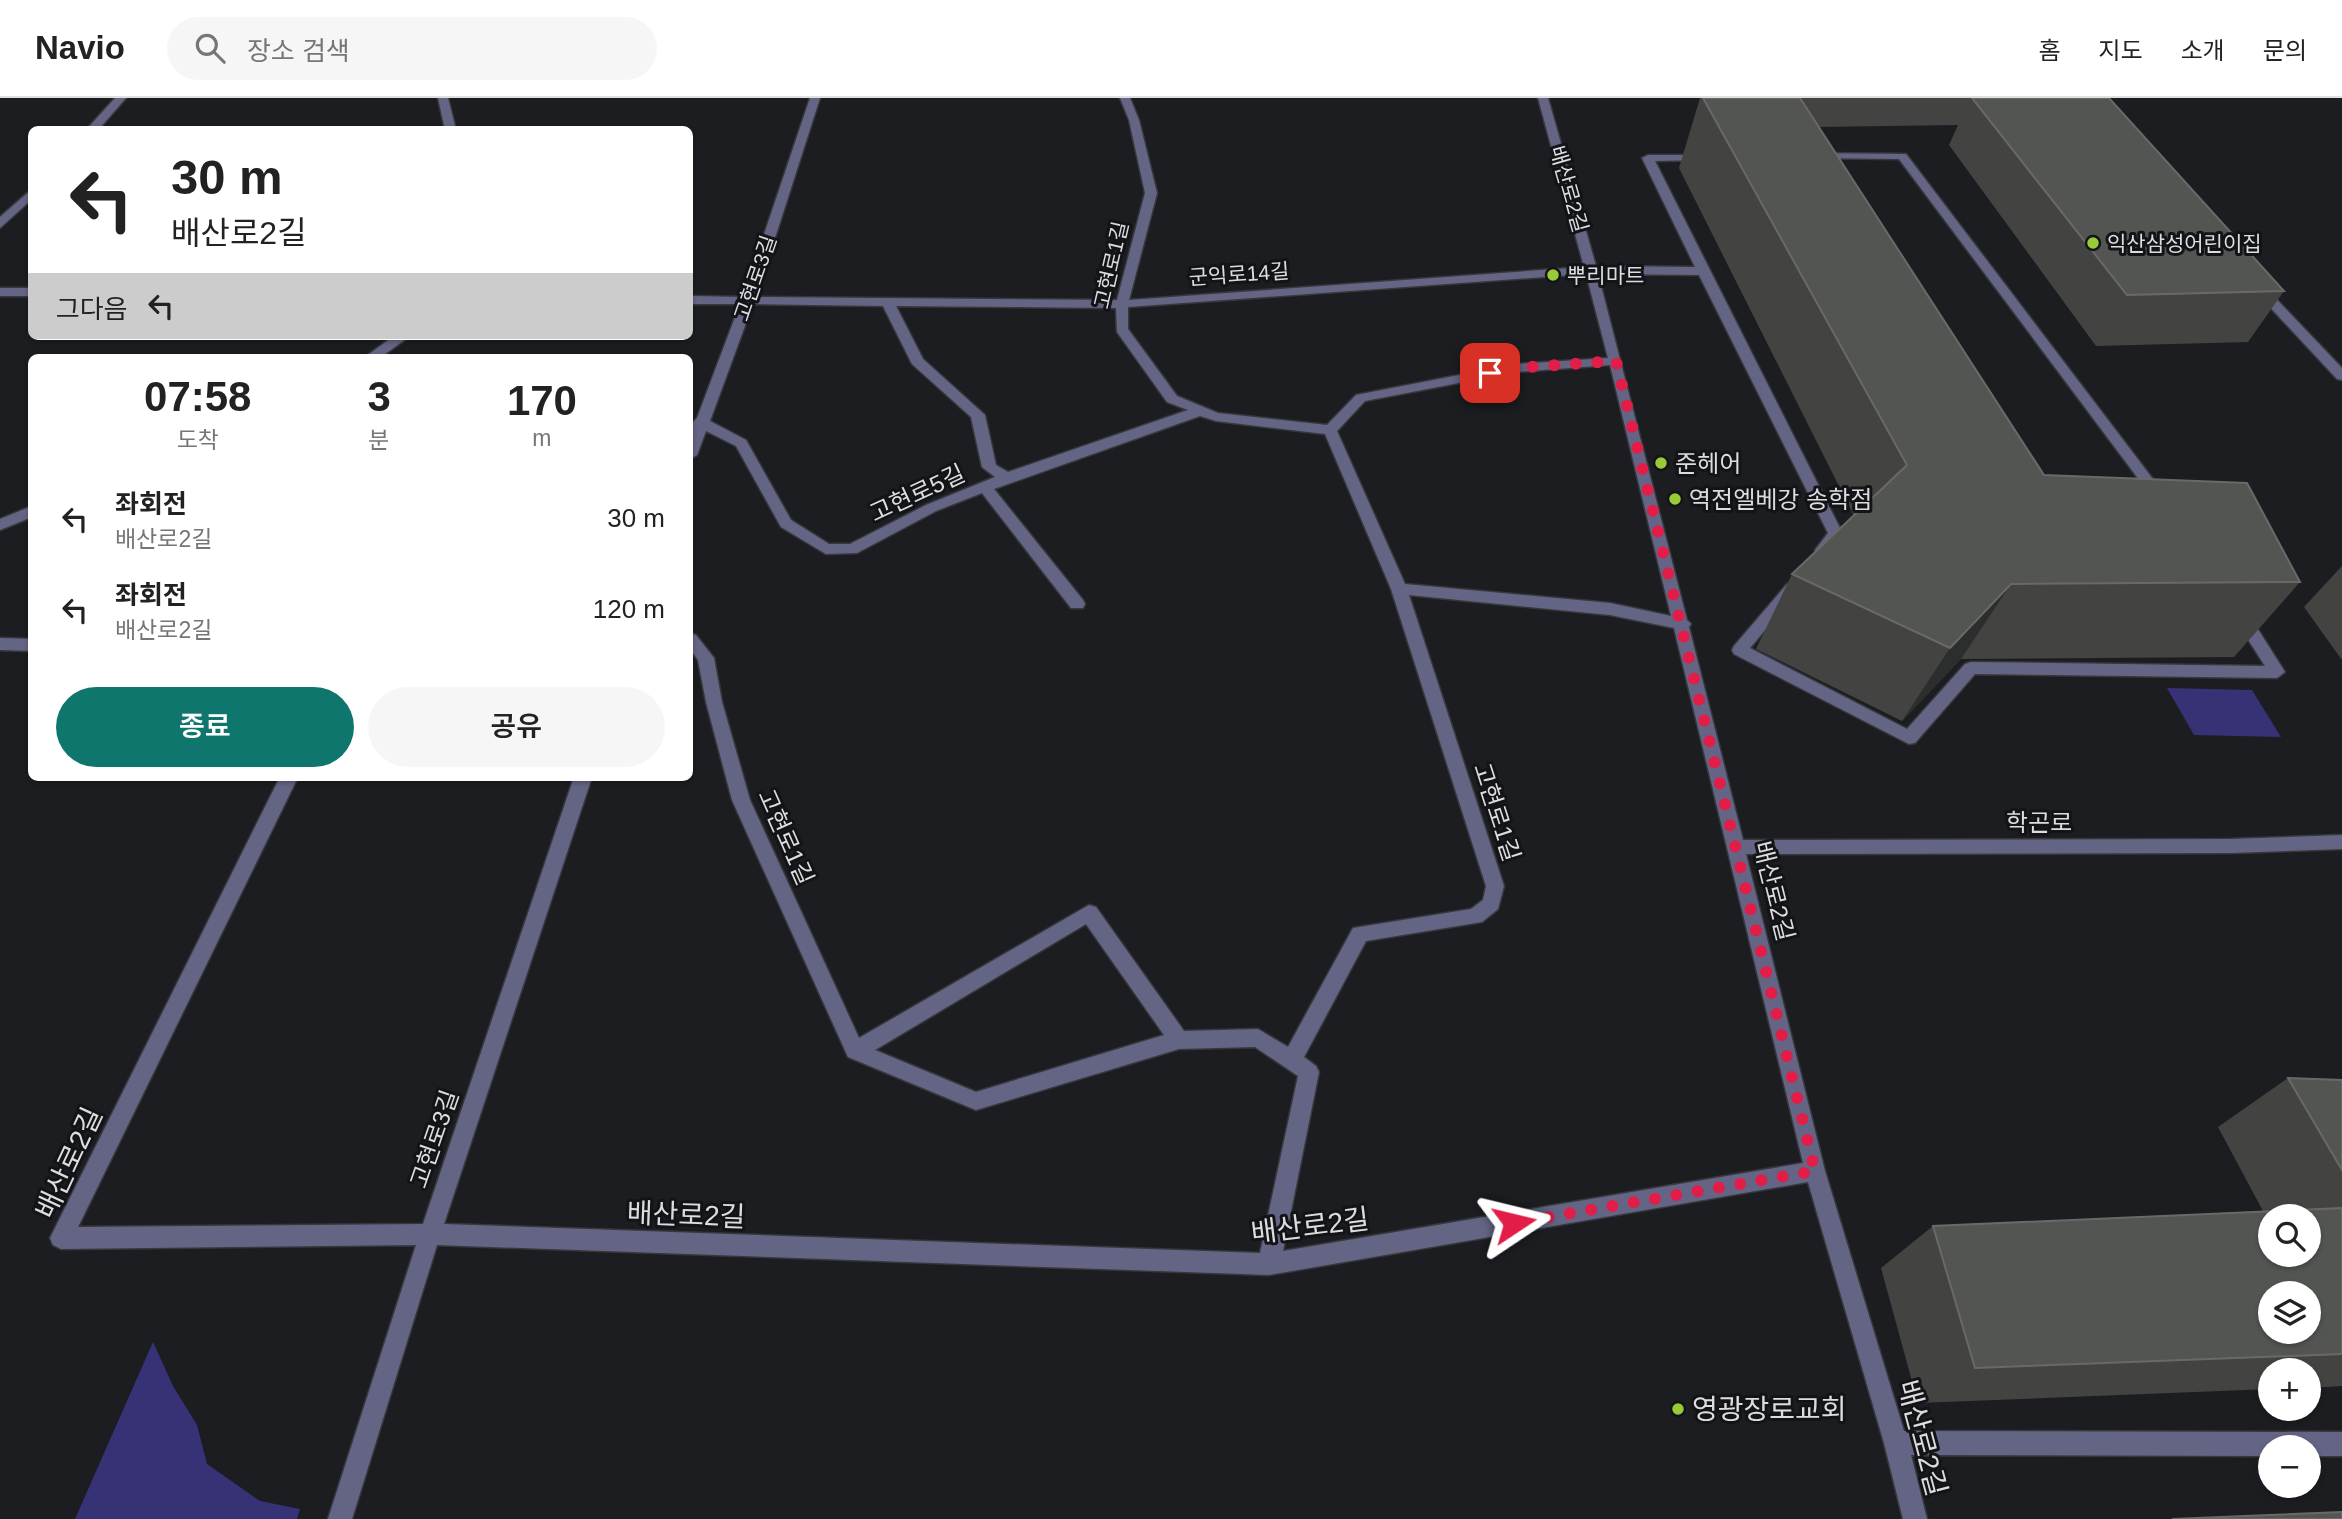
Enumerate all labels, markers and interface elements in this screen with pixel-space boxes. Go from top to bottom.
search box [167,17,657,80]
text: Navio [35,29,125,66]
icon: search [191,29,229,67]
text: 장소 검색 [247,36,350,66]
text: 홈 [2038,37,2060,64]
text: 지도 [2098,37,2143,64]
text: 소개 [2181,37,2225,64]
text: 문의 [2263,37,2307,64]
street label: 배산로2길 [1546,143,1592,235]
text: 30 m [171,150,283,204]
icon: left [56,154,147,245]
text: 배산로2길 [171,215,307,251]
street label: 고현로1길 [1090,219,1132,311]
street label: 고현로3길 [730,232,780,324]
place label: 익산삼성어린이집 [2107,232,2262,255]
marker: 익산삼성어린이집 [2085,235,2101,251]
street label: 군익로14길 [1188,259,1290,289]
place label: 뿌리마트 [1567,264,1644,287]
marker: 뿌리마트 [1545,267,1561,283]
icon: left [142,287,180,325]
text: 그다음 [56,294,128,324]
pin [1460,343,1520,403]
icon: arrive [1471,354,1509,392]
text: 07:58 [144,373,251,420]
text: 3 [367,373,391,420]
text: 170 [507,377,577,424]
text: m [532,425,552,451]
text: 도착 [177,427,219,453]
text: 분 [369,427,390,453]
place label: 준헤어 [1675,450,1741,477]
marker: 준헤어 [1653,455,1669,471]
street label: 고현로5길 [865,459,969,527]
place label: 역전엘베강 송학점 [1689,486,1872,513]
text: 좌회전 [115,489,187,519]
marker: 역전엘베강 송학점 [1667,491,1683,507]
icon: left [56,500,94,538]
text: 30 m [607,503,665,533]
text: 배산로2길 [115,526,212,552]
text: 좌회전 [115,580,187,610]
icon: left [56,591,94,629]
text: 120 m [593,594,665,624]
text: 배산로2길 [115,617,212,643]
button: 종료 [56,687,354,767]
button: 공유 [368,687,665,767]
street label: 고현로1길 [1468,759,1526,865]
street label: 고현로1길 [753,785,819,889]
street label: 학곤로 [2006,809,2072,836]
street label: 배산로2길 [1749,838,1799,944]
street label: 고현로3길 [405,1087,463,1191]
street label: 배산로2길 [30,1103,108,1223]
position arrow [1477,1186,1551,1260]
street label: 배산로2길 [626,1197,746,1233]
street label: 배산로2길 [1249,1203,1371,1249]
map controls [2258,1204,2321,1498]
button: search [2258,1204,2321,1267]
button: layers [2258,1281,2321,1344]
button: + [2258,1358,2321,1421]
street label: 배산로2길 [1892,1377,1952,1499]
place label: 영광장로교회 [1692,1394,1847,1425]
marker: 영광장로교회 [1670,1401,1686,1417]
button: − [2258,1435,2321,1498]

